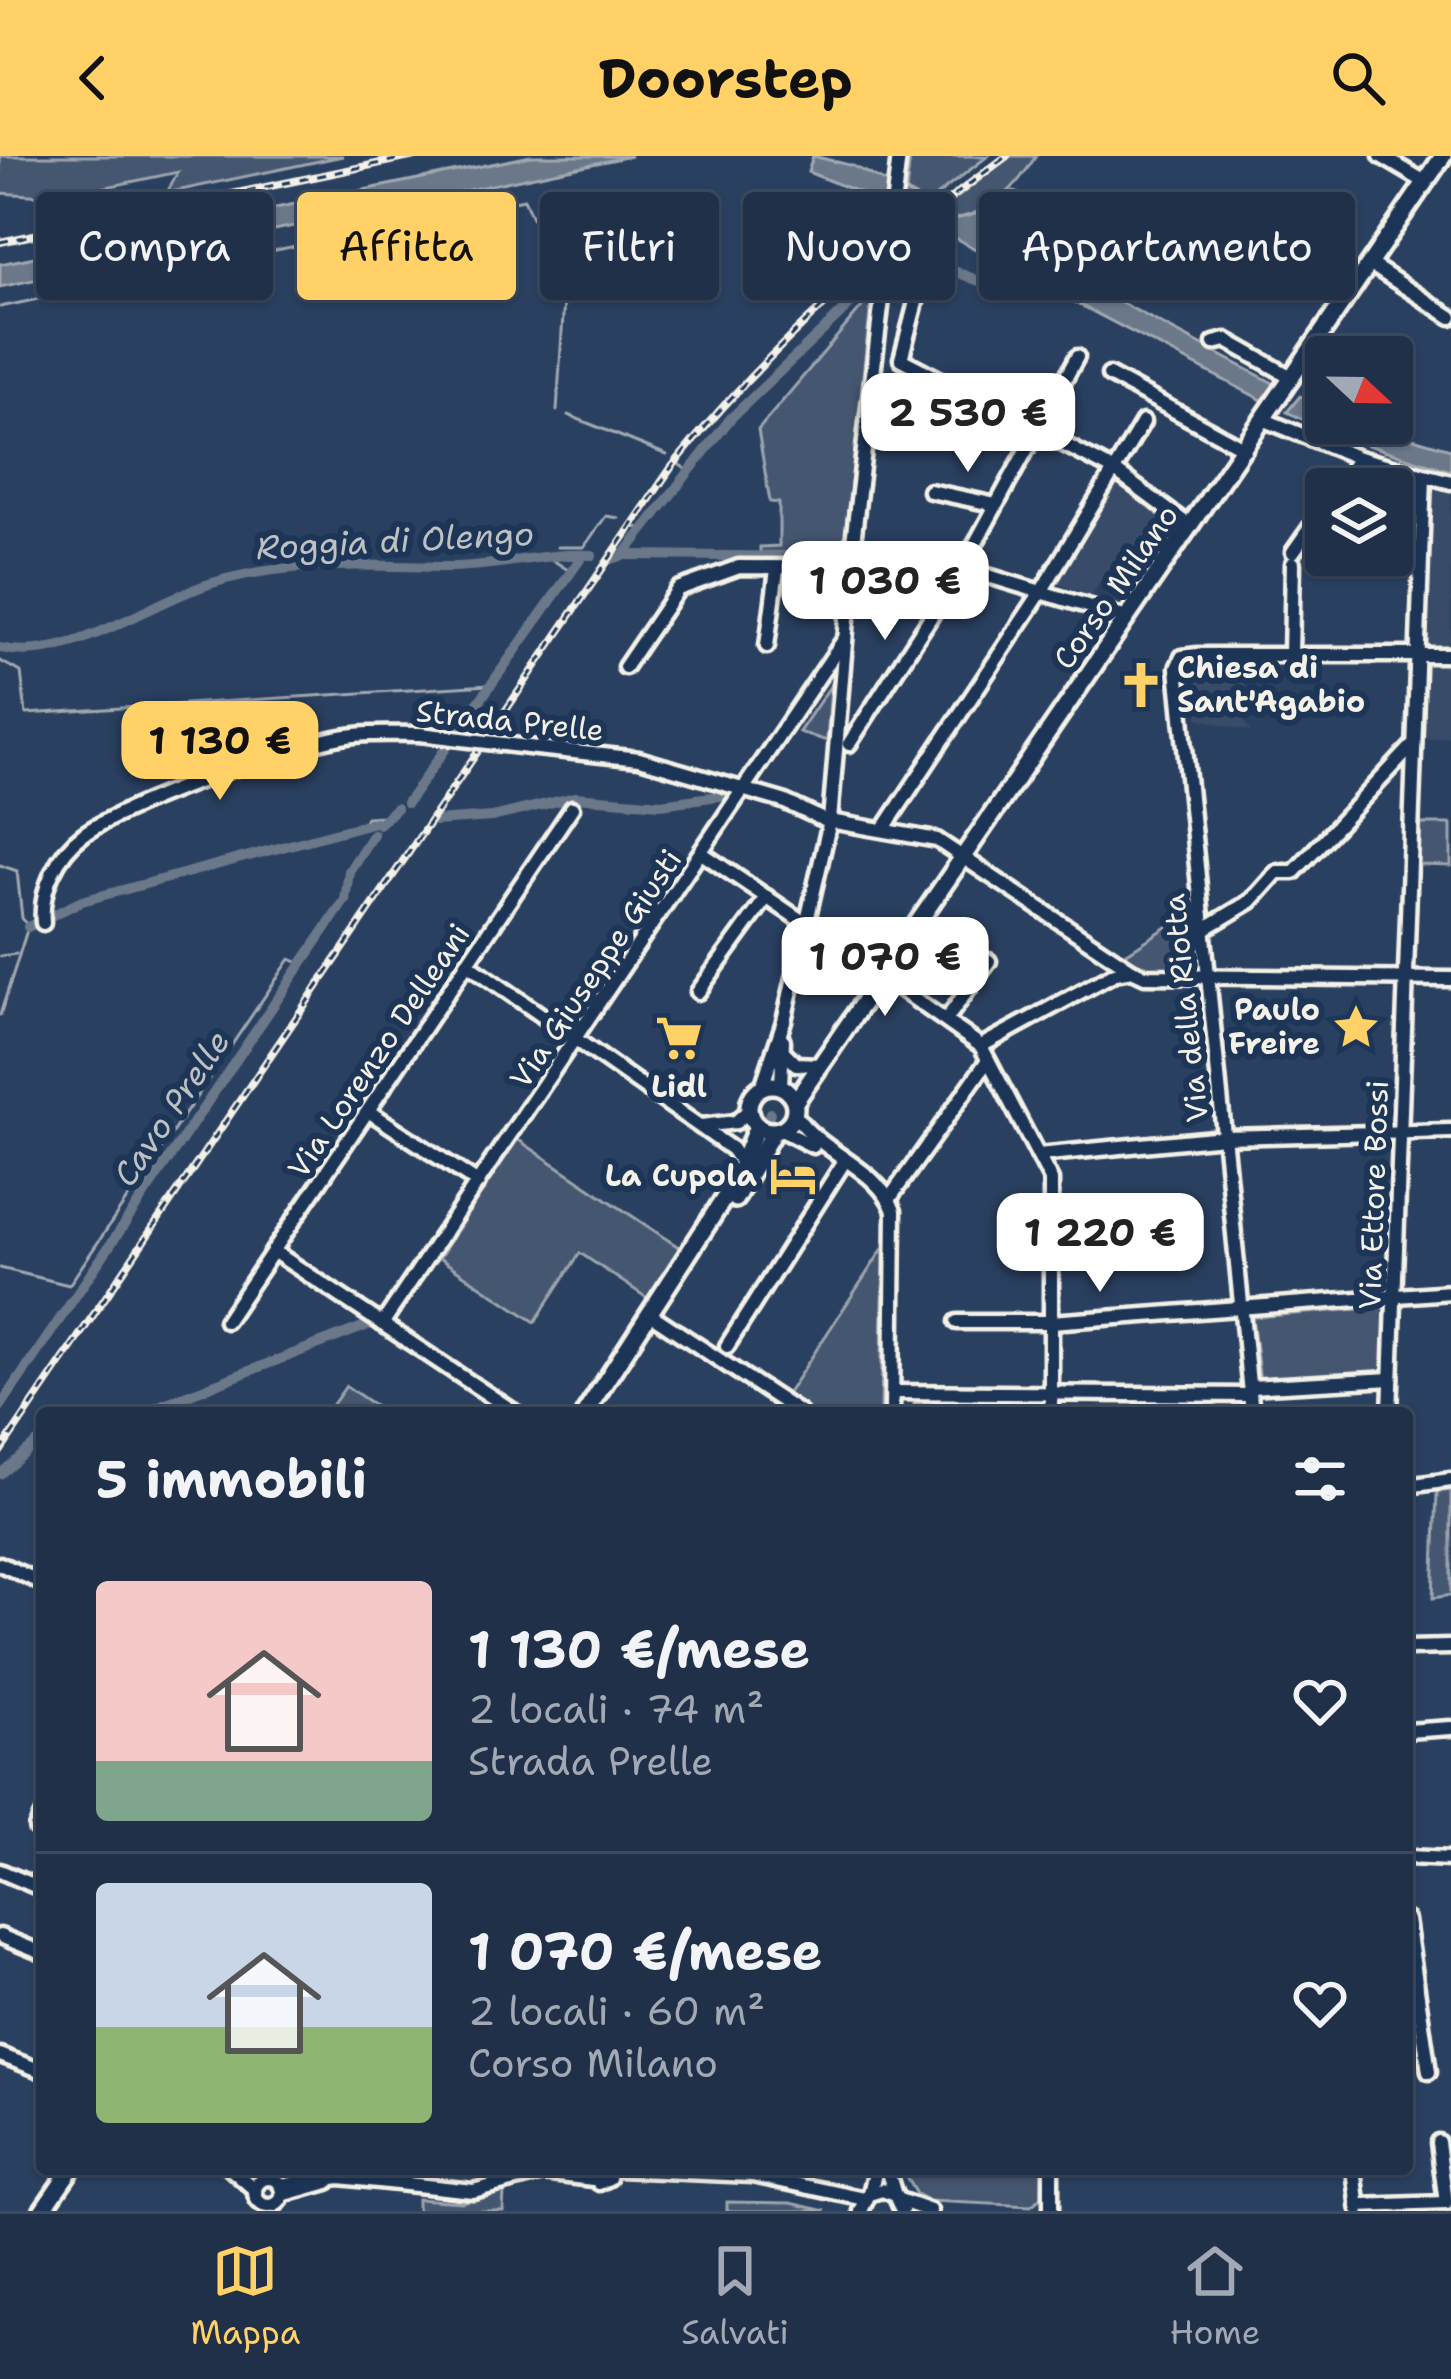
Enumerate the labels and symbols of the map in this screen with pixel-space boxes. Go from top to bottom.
north arrow [1305,336,1413,444]
pin: 2 530 € [857,373,1079,475]
street label: Corso Milano [1044,496,1188,677]
water label: Roggia di Olengo [255,511,535,570]
pin: 1 030 € [774,541,996,643]
place label: Chiesa di Sant'Agabio [1177,647,1365,722]
church icon: Chiesa di Sant'Agabio [1116,660,1166,710]
street label: Strada Prelle [414,690,606,751]
pin: 1 130 € [109,701,331,803]
street label: Via Giuseppe Giusti [500,841,691,1096]
street label: Via della Riotta [1153,891,1218,1124]
street label: Via Lorenzo Delleani [278,915,479,1186]
pin: 1 070 € [774,917,996,1019]
place label: Paulo Freire [1228,989,1320,1064]
place icon: Paulo Freire [1331,1002,1381,1052]
supermarket icon: Lidl [654,1013,704,1063]
water label: Cavo Prelle [103,1021,240,1195]
place label: Lidl [651,1066,707,1107]
street label: Via Ettore Bossi [1349,1080,1398,1310]
hotel icon: La Cupola [768,1151,818,1201]
place label: La Cupola [605,1155,758,1196]
pin: 1 220 € [989,1193,1211,1295]

